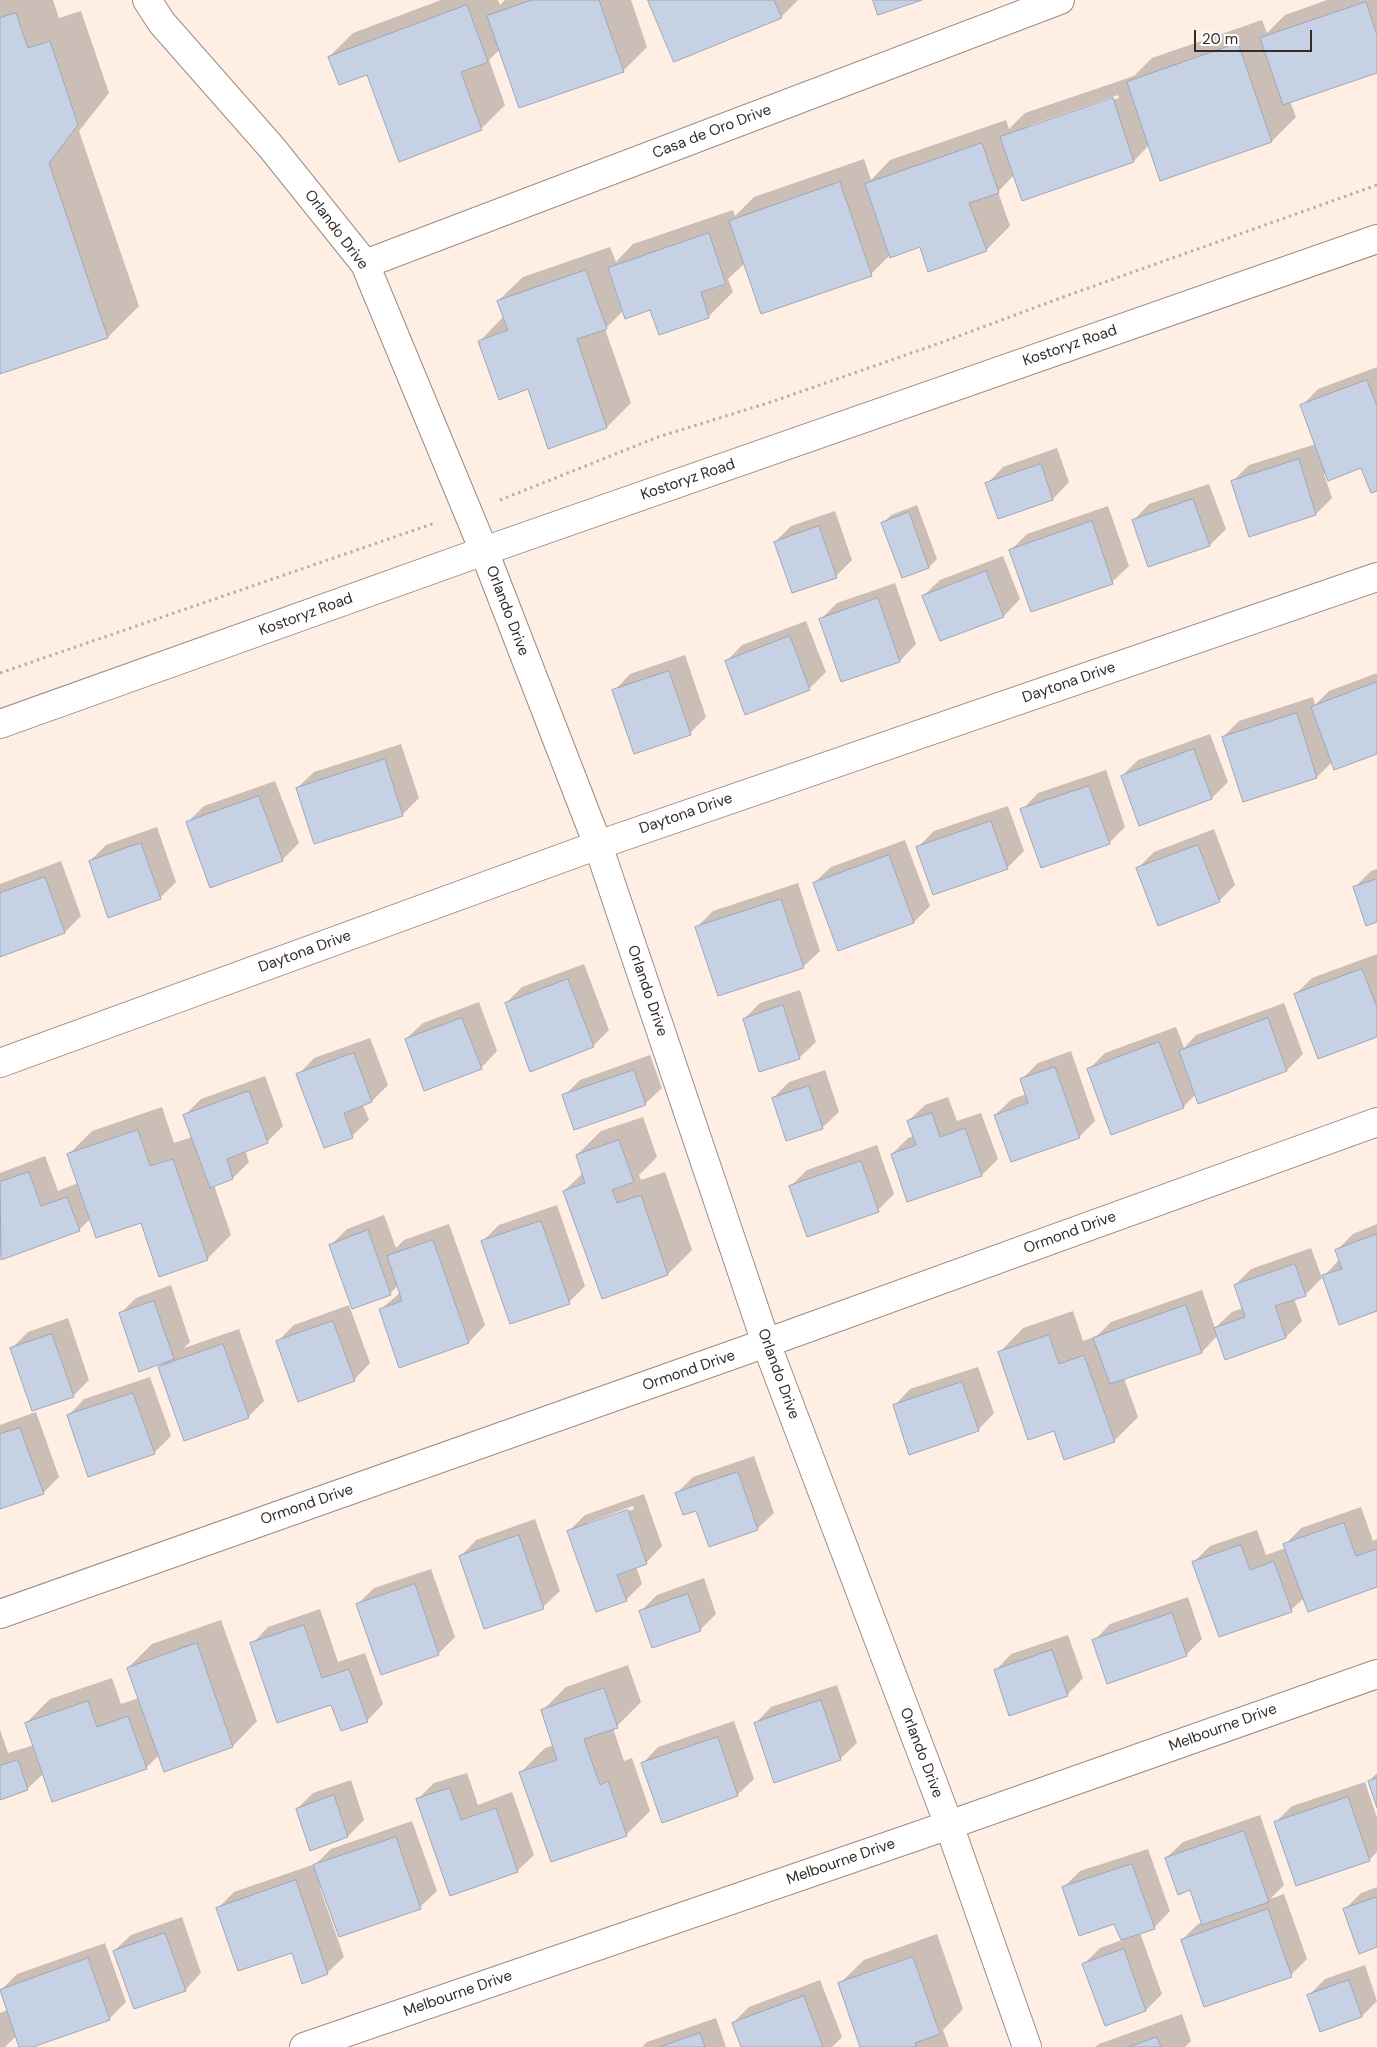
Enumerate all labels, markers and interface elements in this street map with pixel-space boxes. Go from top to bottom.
scale bar [1197,20,1314,52]
text: 20 m [1202,29,1238,49]
street label: Casa de Oro Drive [650,101,774,163]
street label: Orlando Drive [300,187,372,273]
street label: Kostoryz Road [1020,321,1120,371]
street label: Kostoryz Road [638,455,738,505]
street label: Orlando Drive [482,563,532,659]
street label: Kostoryz Road [257,590,355,640]
street label: Daytona Drive [1020,659,1118,707]
street label: Daytona Drive [637,790,735,838]
street label: Daytona Drive [256,927,354,977]
street label: Orlando Drive [623,943,671,1039]
street label: Ormond Drive [1021,1208,1119,1258]
street label: Orlando Drive [753,1326,803,1422]
street label: Ormond Drive [640,1347,738,1395]
street label: Ormond Drive [258,1481,356,1529]
street label: Melbourne Drive [1167,1700,1279,1756]
street label: Orlando Drive [896,1705,946,1801]
street label: Melbourne Drive [784,1835,898,1889]
street label: Melbourne Drive [401,1967,515,2021]

